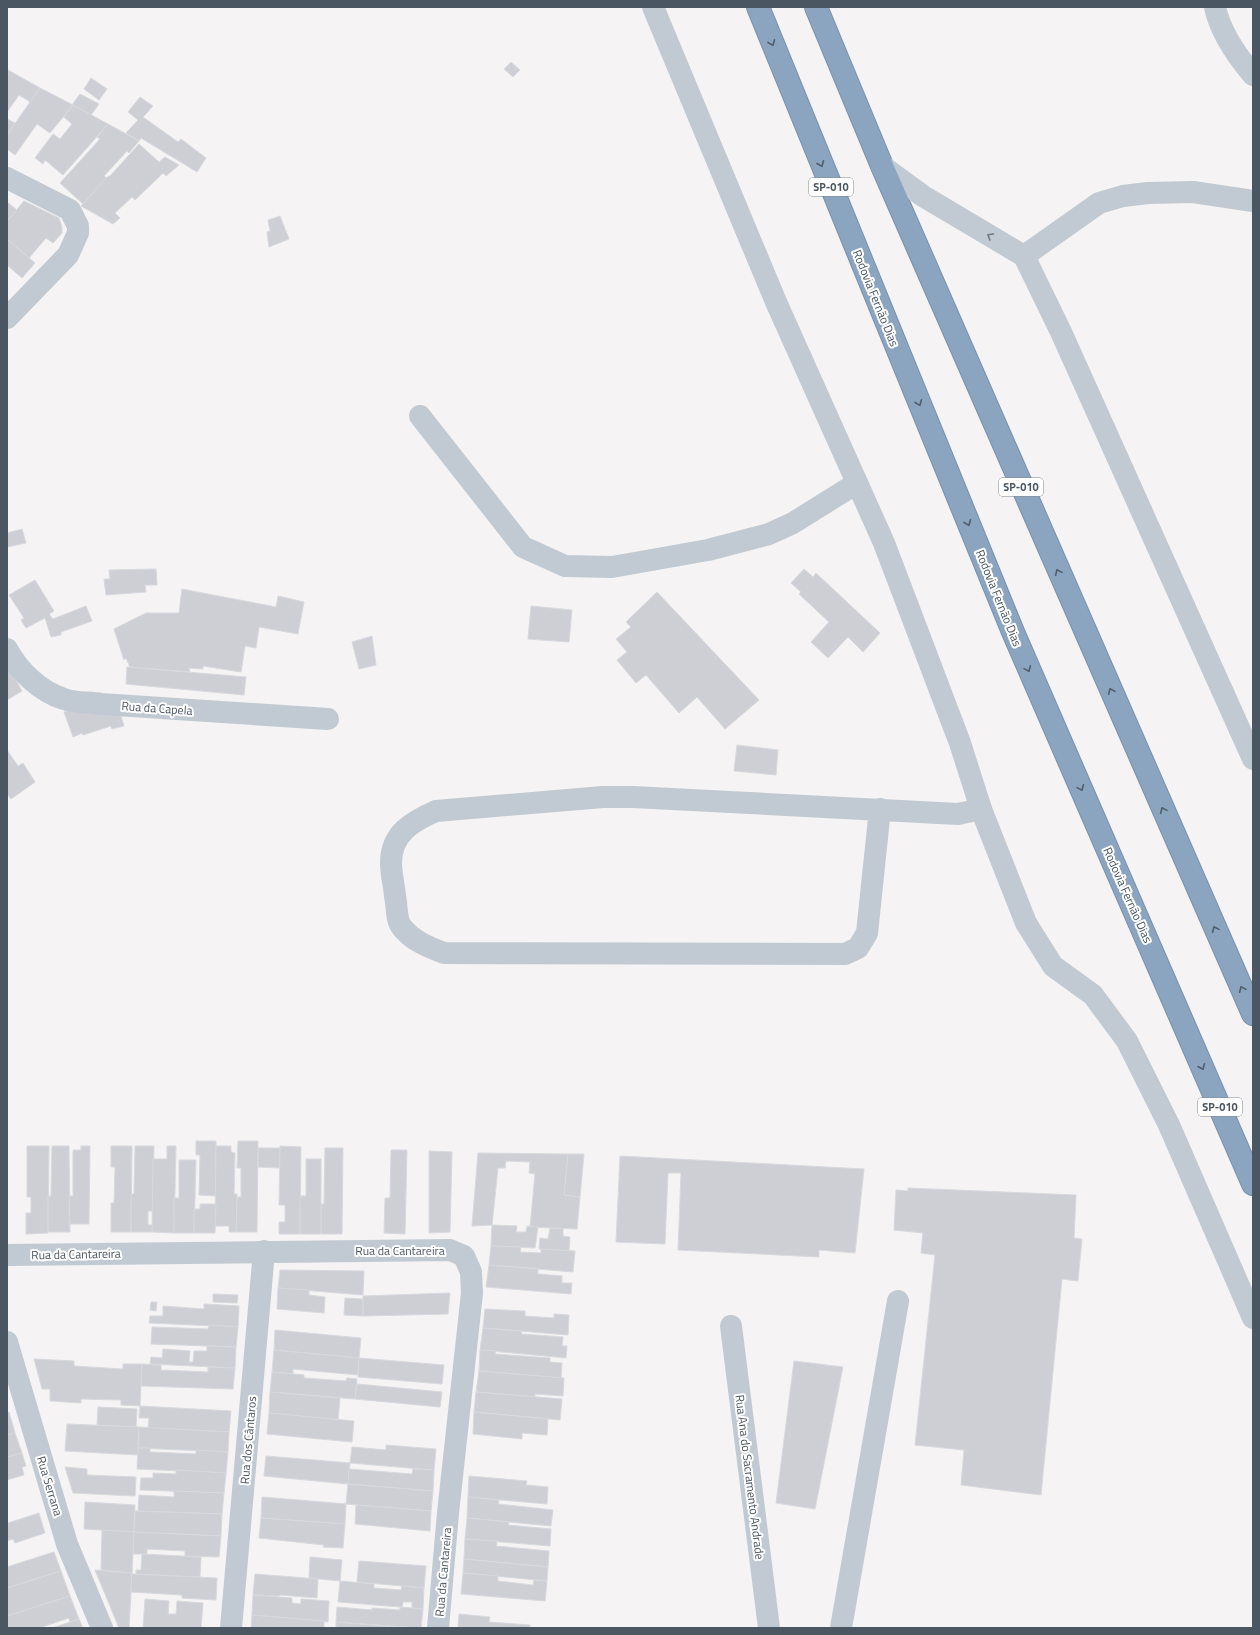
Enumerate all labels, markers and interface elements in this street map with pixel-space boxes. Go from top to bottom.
one-way arrow [768,40,776,47]
one-way arrow [817,160,825,167]
road number: SP-010 [809,178,853,196]
one-way arrow [987,234,994,241]
street label: Rodovia Fernão Dias [848,247,904,350]
one-way arrow [914,399,922,406]
road number: SP-010 [999,478,1043,496]
one-way arrow [963,519,971,527]
street label: Rodovia Fernão Dias [971,547,1027,650]
one-way arrow [1055,568,1063,576]
one-way arrow [1024,665,1032,672]
one-way arrow [1107,687,1115,694]
street label: Rua da Capela [121,696,193,720]
one-way arrow [1076,784,1084,791]
one-way arrow [1160,806,1168,814]
street label: Rodovia Fernão Dias [1098,844,1158,946]
one-way arrow [1212,925,1220,932]
one-way arrow [1239,986,1247,993]
one-way arrow [1198,1063,1206,1070]
road number: SP-010 [1198,1098,1242,1116]
street label: Rua da Cantareira [355,1241,445,1260]
street label: Rua da Cantareira [31,1244,121,1264]
street label: Rua Ana do Sacramento Andrade [730,1393,770,1561]
street label: Rua dos Cântaros [235,1395,261,1485]
street label: Rua Serrana [32,1454,68,1518]
street label: Rua da Cantareira [430,1527,456,1617]

